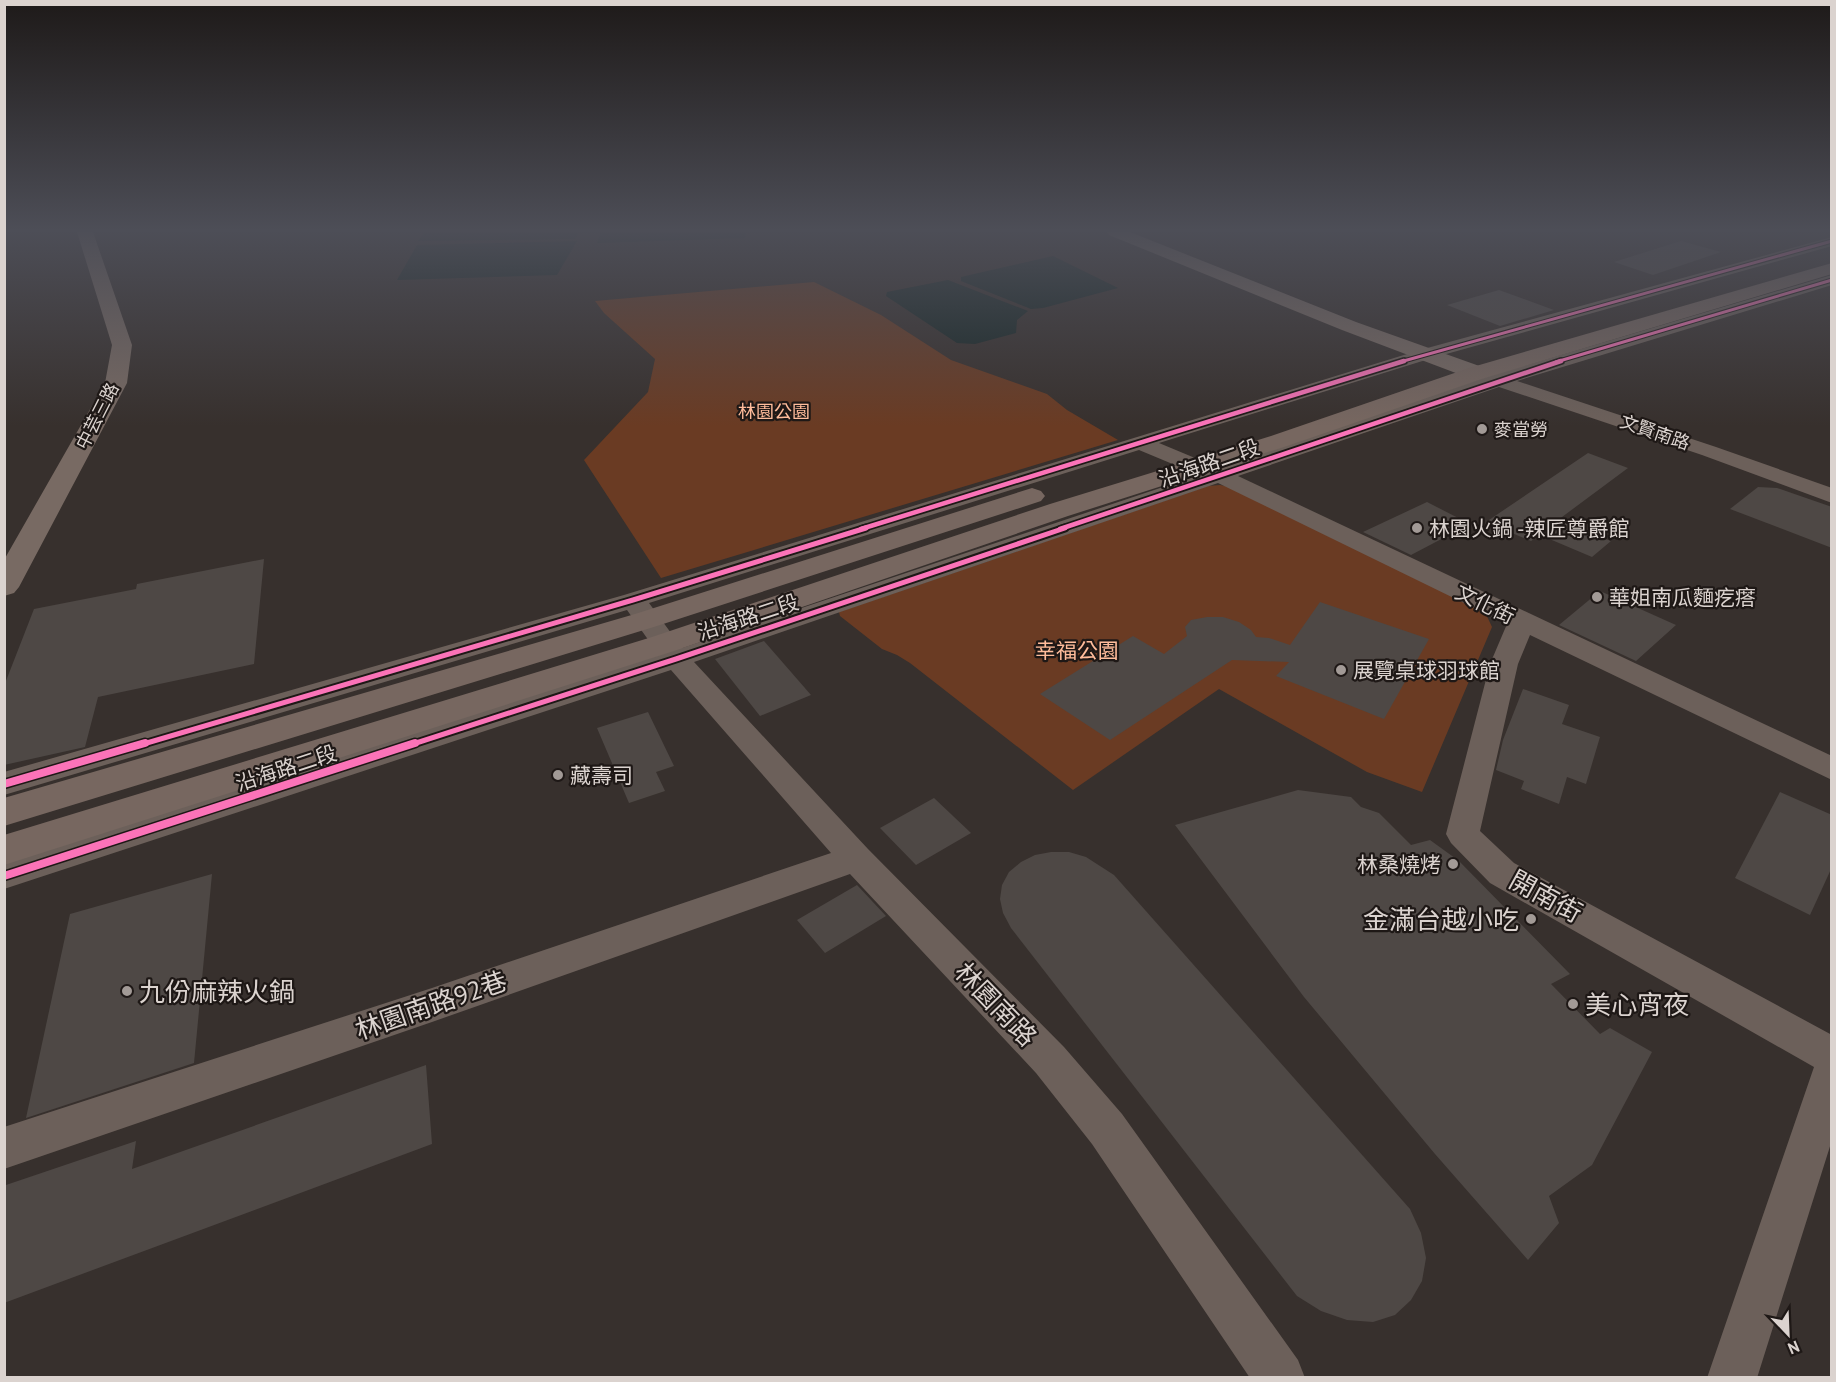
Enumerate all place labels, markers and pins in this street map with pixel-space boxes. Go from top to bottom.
place label: 麥當勞 [1494,418,1548,441]
marker: 麥當勞 [1475,422,1489,436]
place label: 林園火鍋 -辣匠尊爵館 [1429,515,1630,542]
marker: 林園火鍋 -辣匠尊爵館 [1410,521,1424,535]
place label: 華姐南瓜麵疙瘩 [1609,584,1756,611]
marker: 華姐南瓜麵疙瘩 [1590,590,1604,604]
place label: 展覽桌球羽球館 [1353,657,1500,684]
marker: 展覽桌球羽球館 [1334,663,1348,677]
place label: 藏壽司 [570,762,633,789]
marker: 藏壽司 [551,768,565,782]
place label: 林桑燒烤 [1357,851,1441,878]
marker: 林桑燒烤 [1446,857,1460,871]
place label: 金滿台越小吃 [1363,903,1519,936]
marker: 金滿台越小吃 [1524,912,1538,926]
place label: 九份麻辣火鍋 [139,975,295,1008]
marker: 九份麻辣火鍋 [120,984,134,998]
place label: 美心宵夜 [1585,988,1689,1021]
marker: 美心宵夜 [1566,997,1580,1011]

